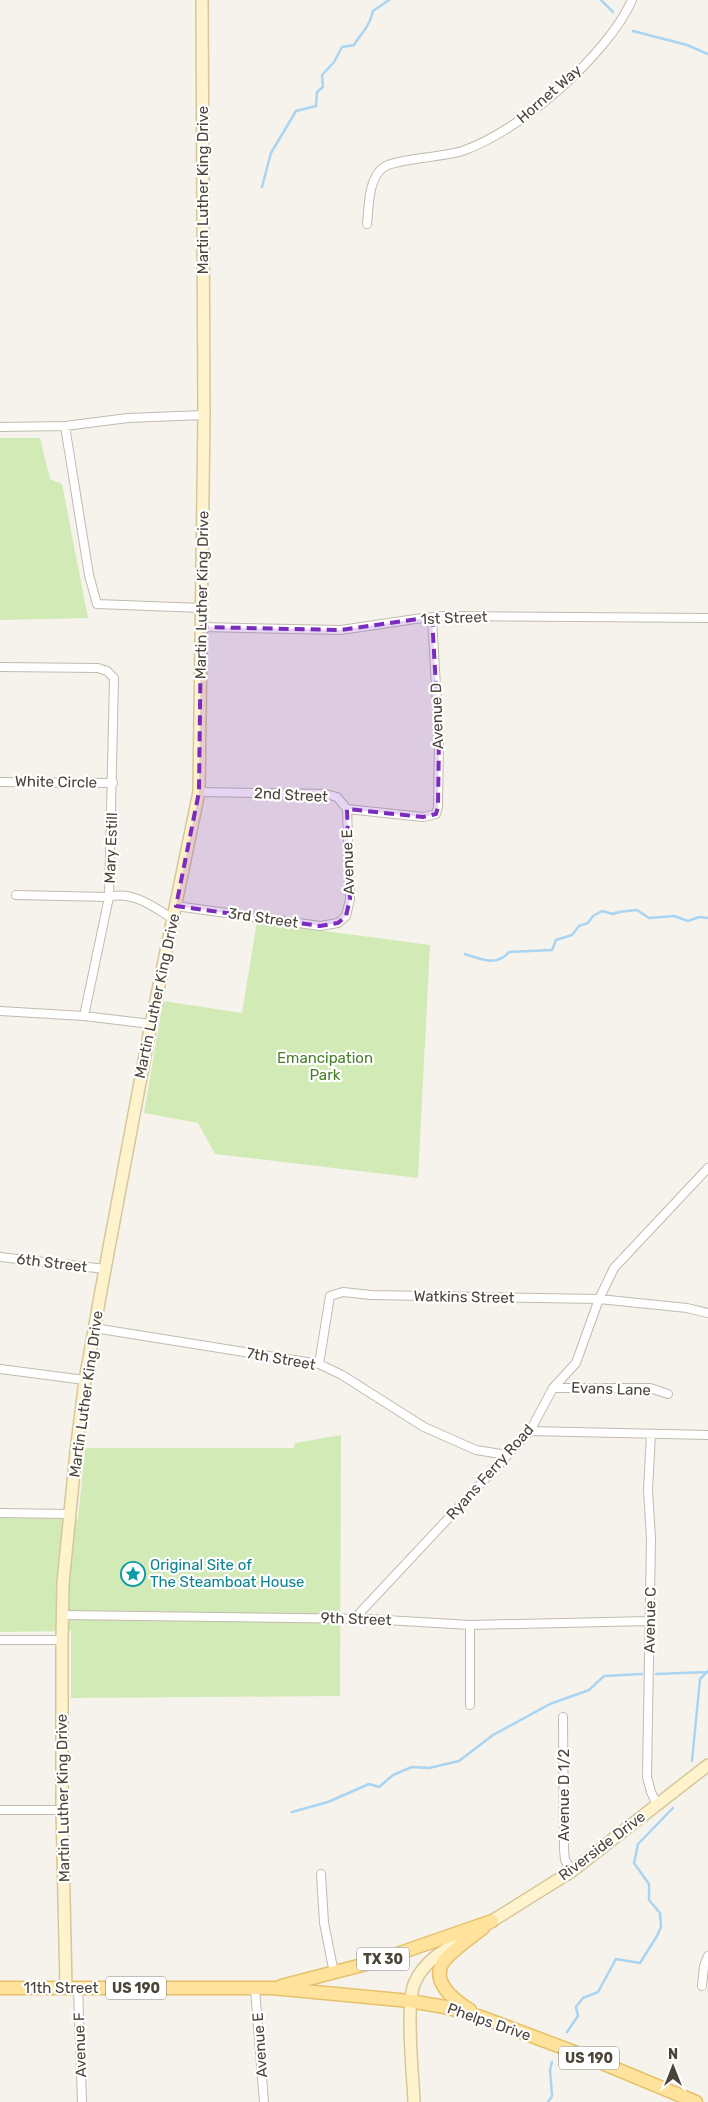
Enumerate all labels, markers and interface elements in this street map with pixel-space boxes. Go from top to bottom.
street label: Hornet Way [513,61,585,127]
street label: Martin Luther King Drive [194,106,212,274]
street label: Martin Luther King Drive [192,511,212,679]
street label: 1st Street [420,608,488,628]
street label: Avenue D [427,682,447,750]
street label: White Circle [15,772,97,792]
street label: 2nd Street [254,784,328,806]
street label: Mary Estill [101,812,121,884]
street label: Avenue E [338,829,358,895]
street label: 3rd Street [227,904,299,932]
street label: Martin Luther King Drive [131,912,183,1080]
park label: Emancipation Park [277,1049,373,1084]
street label: 6th Street [16,1250,89,1276]
street label: Watkins Street [413,1287,515,1307]
street label: Martin Luther King Drive [65,1309,107,1479]
street label: 7th Street [245,1344,317,1374]
street label: Evans Lane [571,1379,651,1399]
street label: Ryans Ferry Road [442,1421,538,1523]
place label: Original Site of The Steamboat House [150,1556,305,1591]
place icon: Original Site of The Steamboat House [120,1561,146,1587]
street label: Avenue C [640,1587,660,1653]
street label: 9th Street [320,1609,392,1629]
street label: Martin Luther King Drive [53,1714,73,1882]
street label: Avenue D 1/2 [555,1749,573,1841]
street label: Riverside Drive [555,1808,649,1884]
road number: TX 30 [357,1948,409,1970]
road number: US 190 [106,1976,166,2000]
street label: 11th Street [24,1979,99,1997]
street label: Phelps Drive [445,1999,533,2045]
street label: Avenue F [70,2012,90,2078]
street label: Avenue E [249,2012,271,2078]
north arrow [648,2042,698,2092]
road number: US 190 [559,2046,619,2070]
text: N [668,2046,678,2063]

